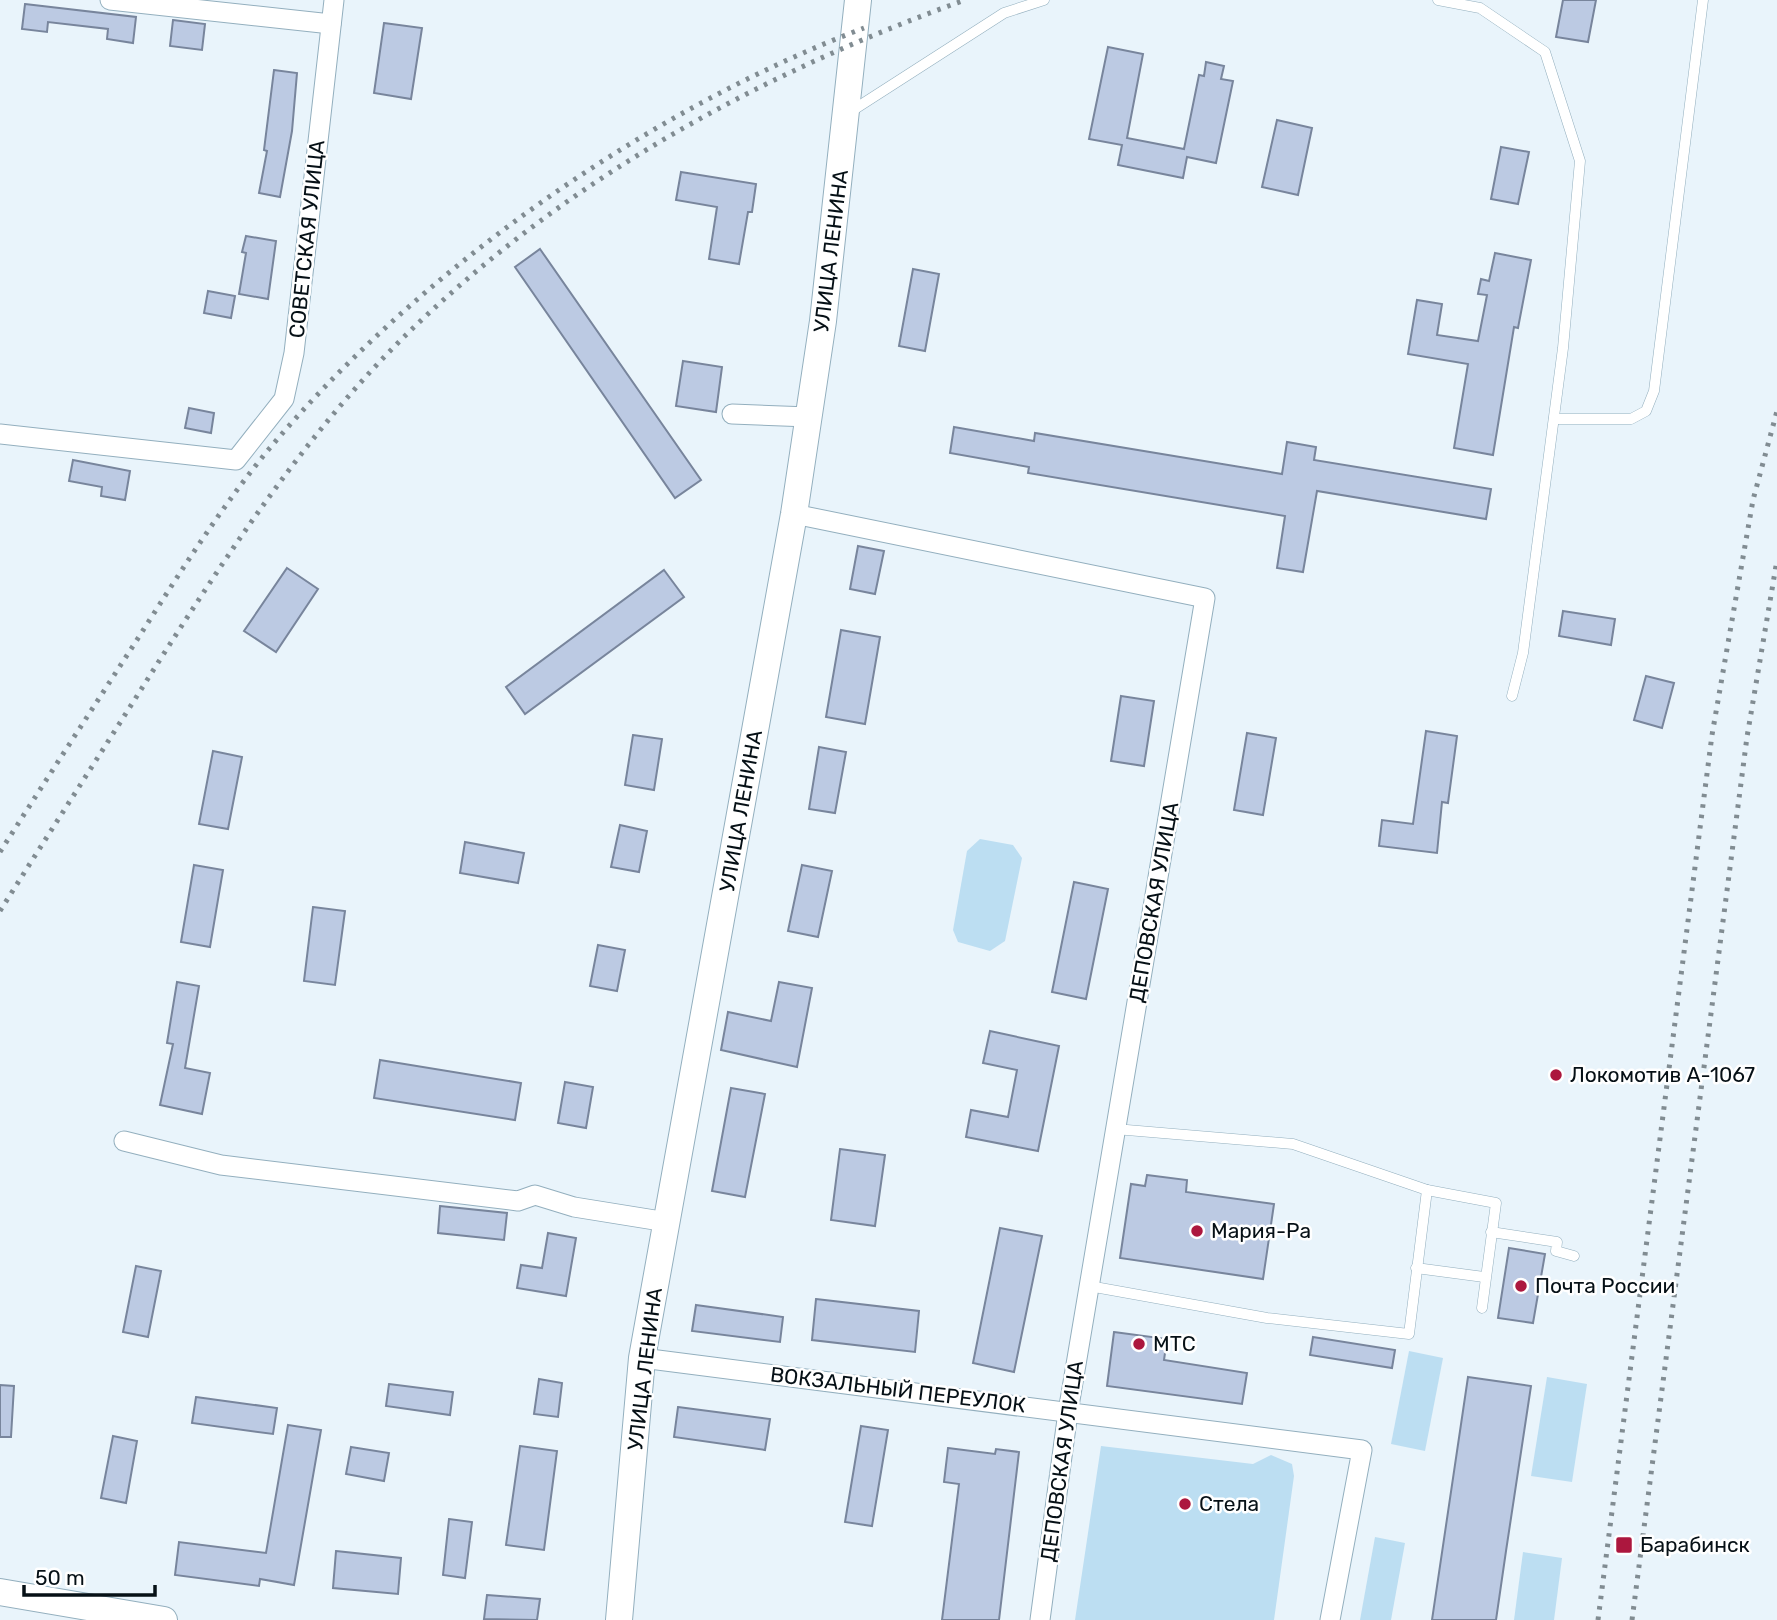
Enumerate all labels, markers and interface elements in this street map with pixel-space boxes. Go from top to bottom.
street label: СОВЕТСКАЯ УЛИЦА [284,139,329,339]
street label: УЛИЦА ЛЕНИНА [808,168,853,334]
street label: УЛИЦА ЛЕНИНА [714,728,767,894]
street label: ДЕПОВСКАЯ УЛИЦА [1124,800,1183,1004]
place label: Локомотив А-1067 [1570,1062,1755,1087]
marker: Локомотив А-1067 [1548,1067,1564,1083]
place label: Мария-Ра [1211,1218,1311,1243]
marker: Мария-Ра [1189,1223,1205,1239]
place label: Почта России [1535,1273,1675,1298]
marker: Почта России [1513,1278,1529,1294]
street label: УЛИЦА ЛЕНИНА [622,1286,667,1452]
place label: МТС [1153,1331,1196,1356]
marker: МТС [1131,1336,1147,1352]
street label: ДЕПОВСКАЯ УЛИЦА [1035,1359,1088,1563]
street label: ВОКЗАЛЬНЫЙ ПЕРЕУЛОК [769,1361,1027,1418]
place label: Стела [1199,1491,1259,1516]
marker: Стела [1177,1496,1193,1512]
place label: Барабинск [1640,1532,1750,1557]
marker: Барабинск [1614,1535,1634,1555]
scale bar [24,1554,156,1598]
text: 50 m [35,1565,85,1590]

